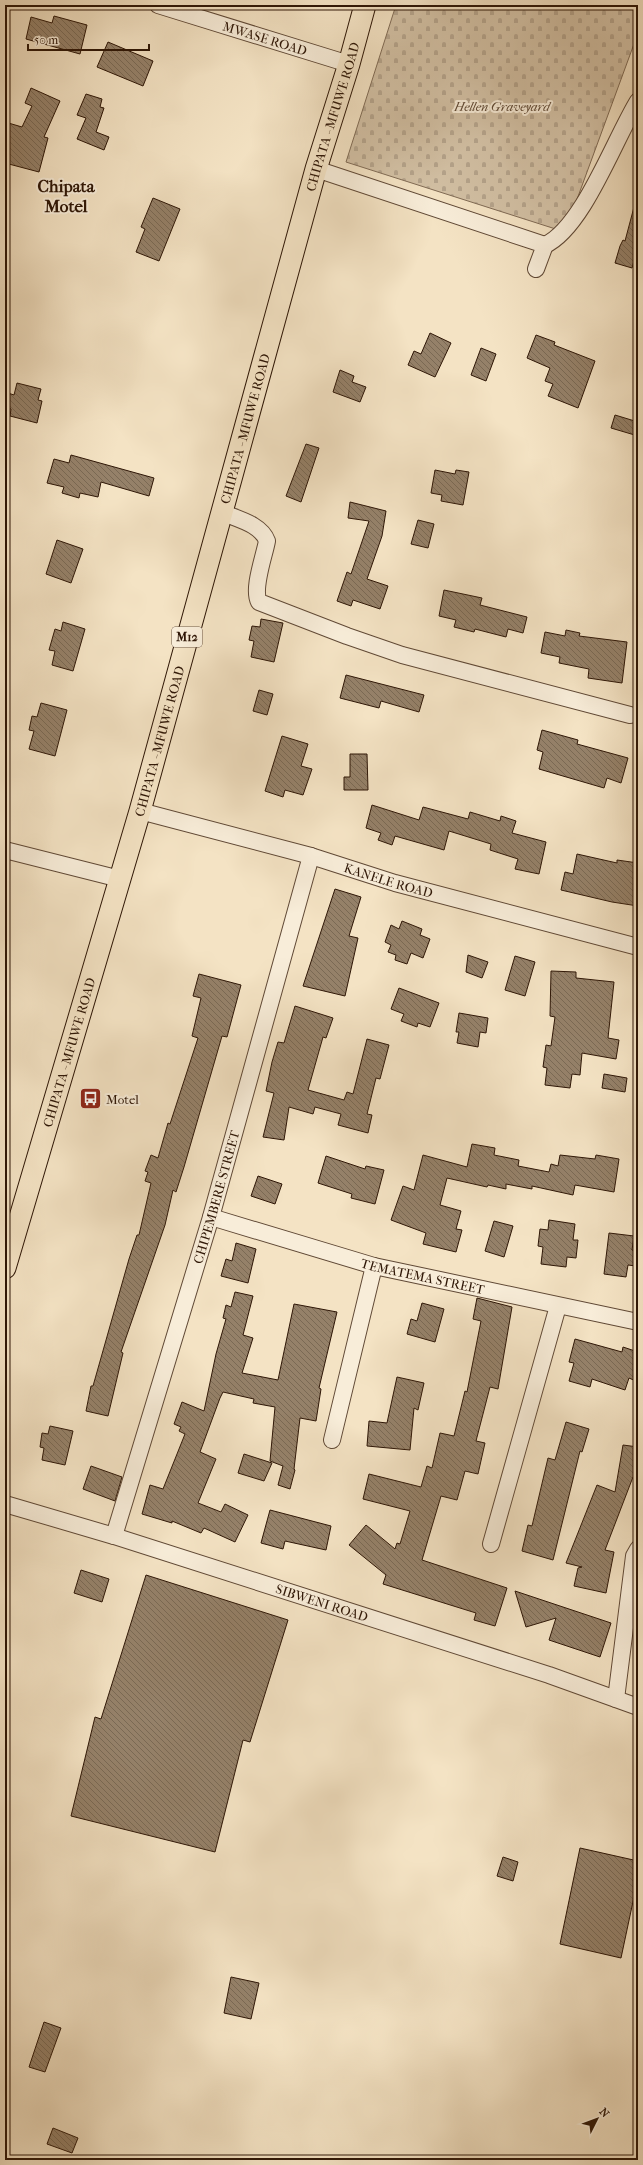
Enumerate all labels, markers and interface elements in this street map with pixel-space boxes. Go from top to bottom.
street label: MWASE ROAD [221,18,309,58]
scale bar [28,26,149,52]
text: 50 m [34,33,58,47]
street label: CHIPATA - MFUWE ROAD [303,40,362,193]
park label: Hellen Graveyard [453,99,552,114]
district label: Chipata Motel [37,176,96,216]
street label: CHIPATA - MFUWE ROAD [217,352,273,505]
road number: M12 [172,627,202,647]
street label: CHIPATA - MFUWE ROAD [131,664,187,818]
street label: KANELE ROAD [342,860,435,900]
street label: CHIPATA - MFUWE ROAD [40,976,98,1129]
bus stop icon: Motel [77,1086,103,1112]
place label: Motel [106,1092,139,1107]
street label: CHIPEMBERE STREET [190,1129,242,1265]
street label: TEMATEMA STREET [359,1255,486,1297]
street label: SIBWENI ROAD [274,1581,370,1624]
north arrow [577,2099,617,2139]
text: N [596,2105,612,2121]

